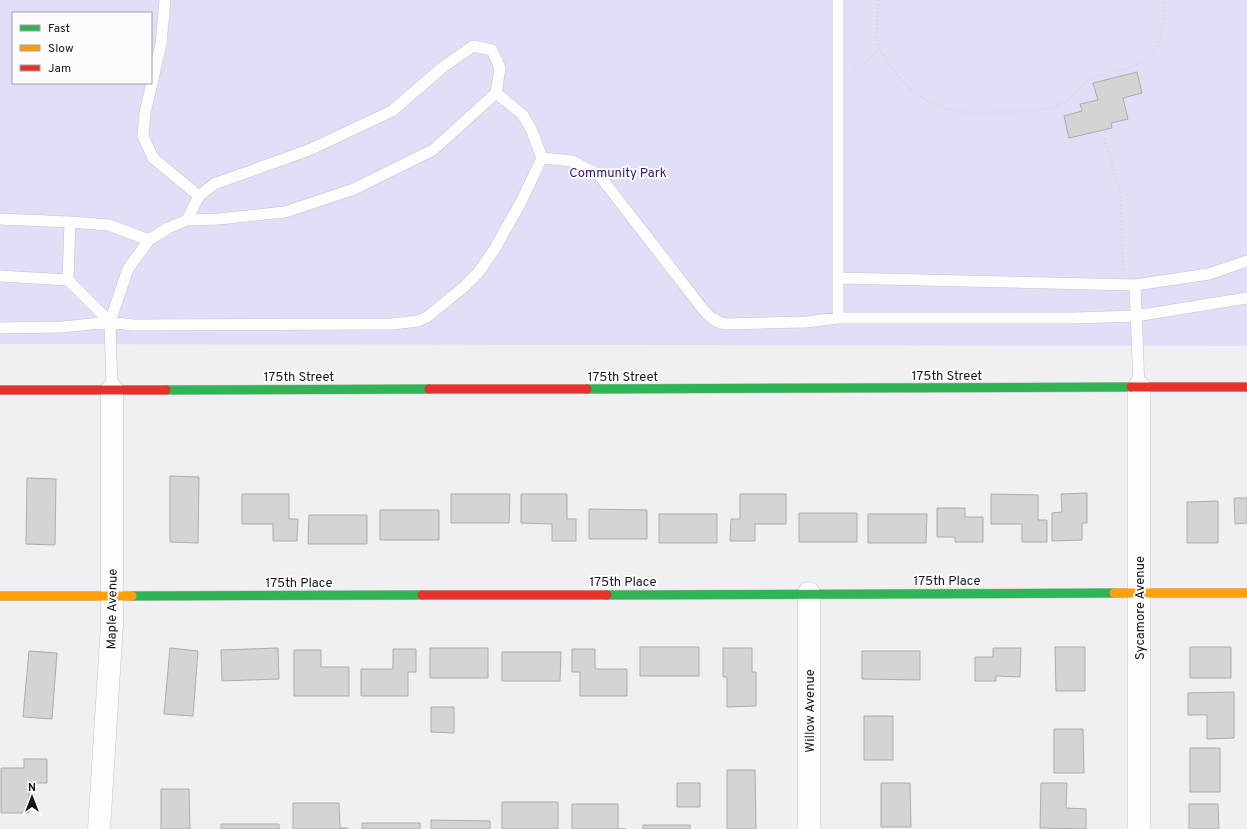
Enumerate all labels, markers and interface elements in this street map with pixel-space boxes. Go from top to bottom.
legend [12,12,152,84]
text: Fast [48,21,70,37]
text: Slow [48,41,74,57]
text: Jam [48,61,71,77]
park label: Community Park [569,166,667,182]
street label: 175th Street [912,369,982,385]
street label: 175th Street [264,370,334,386]
street label: 175th Street [588,370,658,386]
street label: Sycamore Avenue [1133,556,1149,660]
street label: Maple Avenue [104,568,122,650]
street label: 175th Place [914,574,980,590]
street label: 175th Place [590,575,656,591]
street label: 175th Place [266,576,332,592]
street label: Willow Avenue [803,669,819,753]
north arrow [12,777,52,817]
text: N [28,781,36,795]

